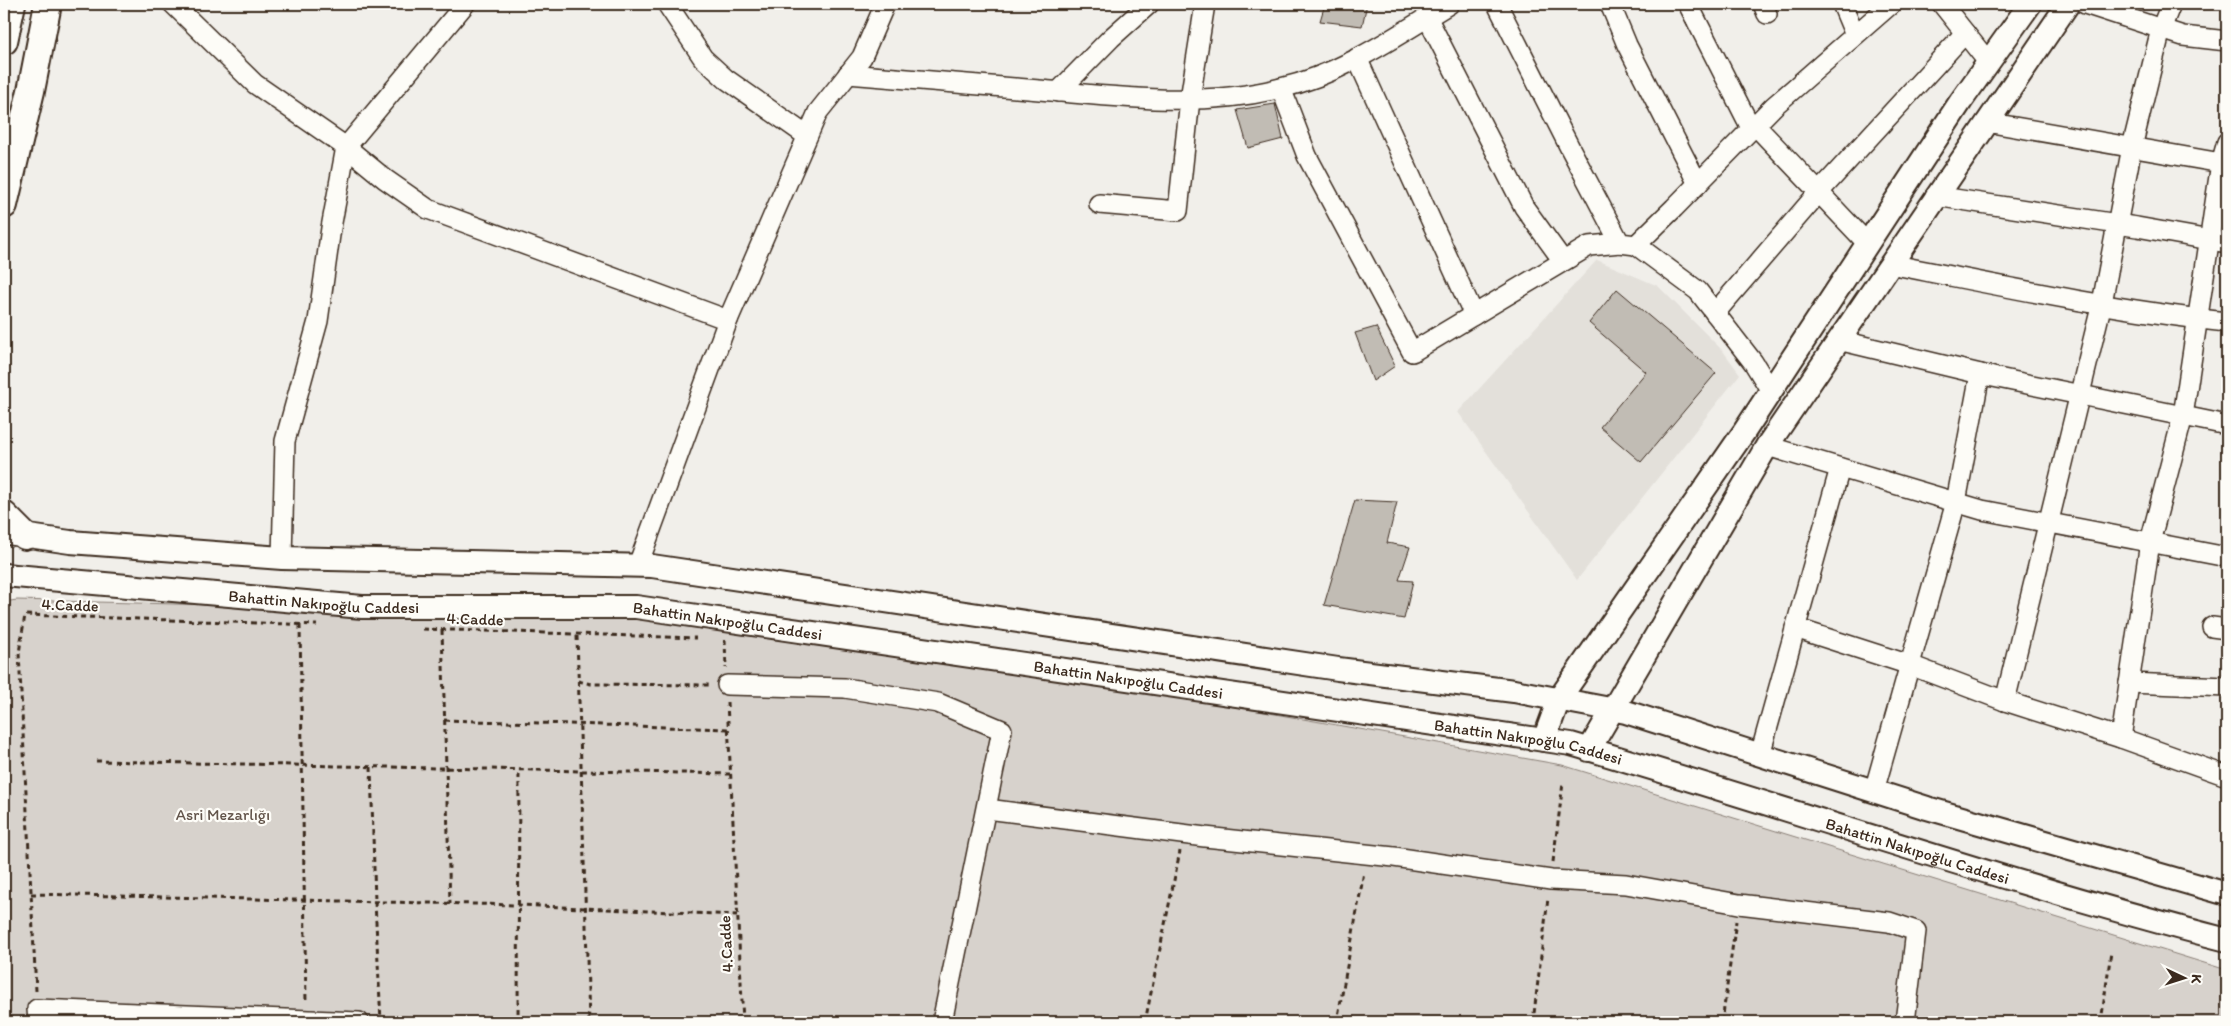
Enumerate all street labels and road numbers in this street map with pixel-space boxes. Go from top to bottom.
street label: Bahattin Nakıpoğlu Caddesi [228,586,419,617]
street label: 4.Cadde [41,595,99,615]
street label: Bahattin Nakıpoğlu Caddesi [632,597,824,644]
street label: 4.Cadde [446,609,504,629]
street label: Bahattin Nakıpoğlu Caddesi [1032,656,1224,702]
street label: Bahattin Nakıpoğlu Caddesi [1433,715,1625,768]
street label: Bahattin Nakıpoğlu Caddesi [1824,813,2012,888]
street label: 4.Cadde [715,915,737,973]

